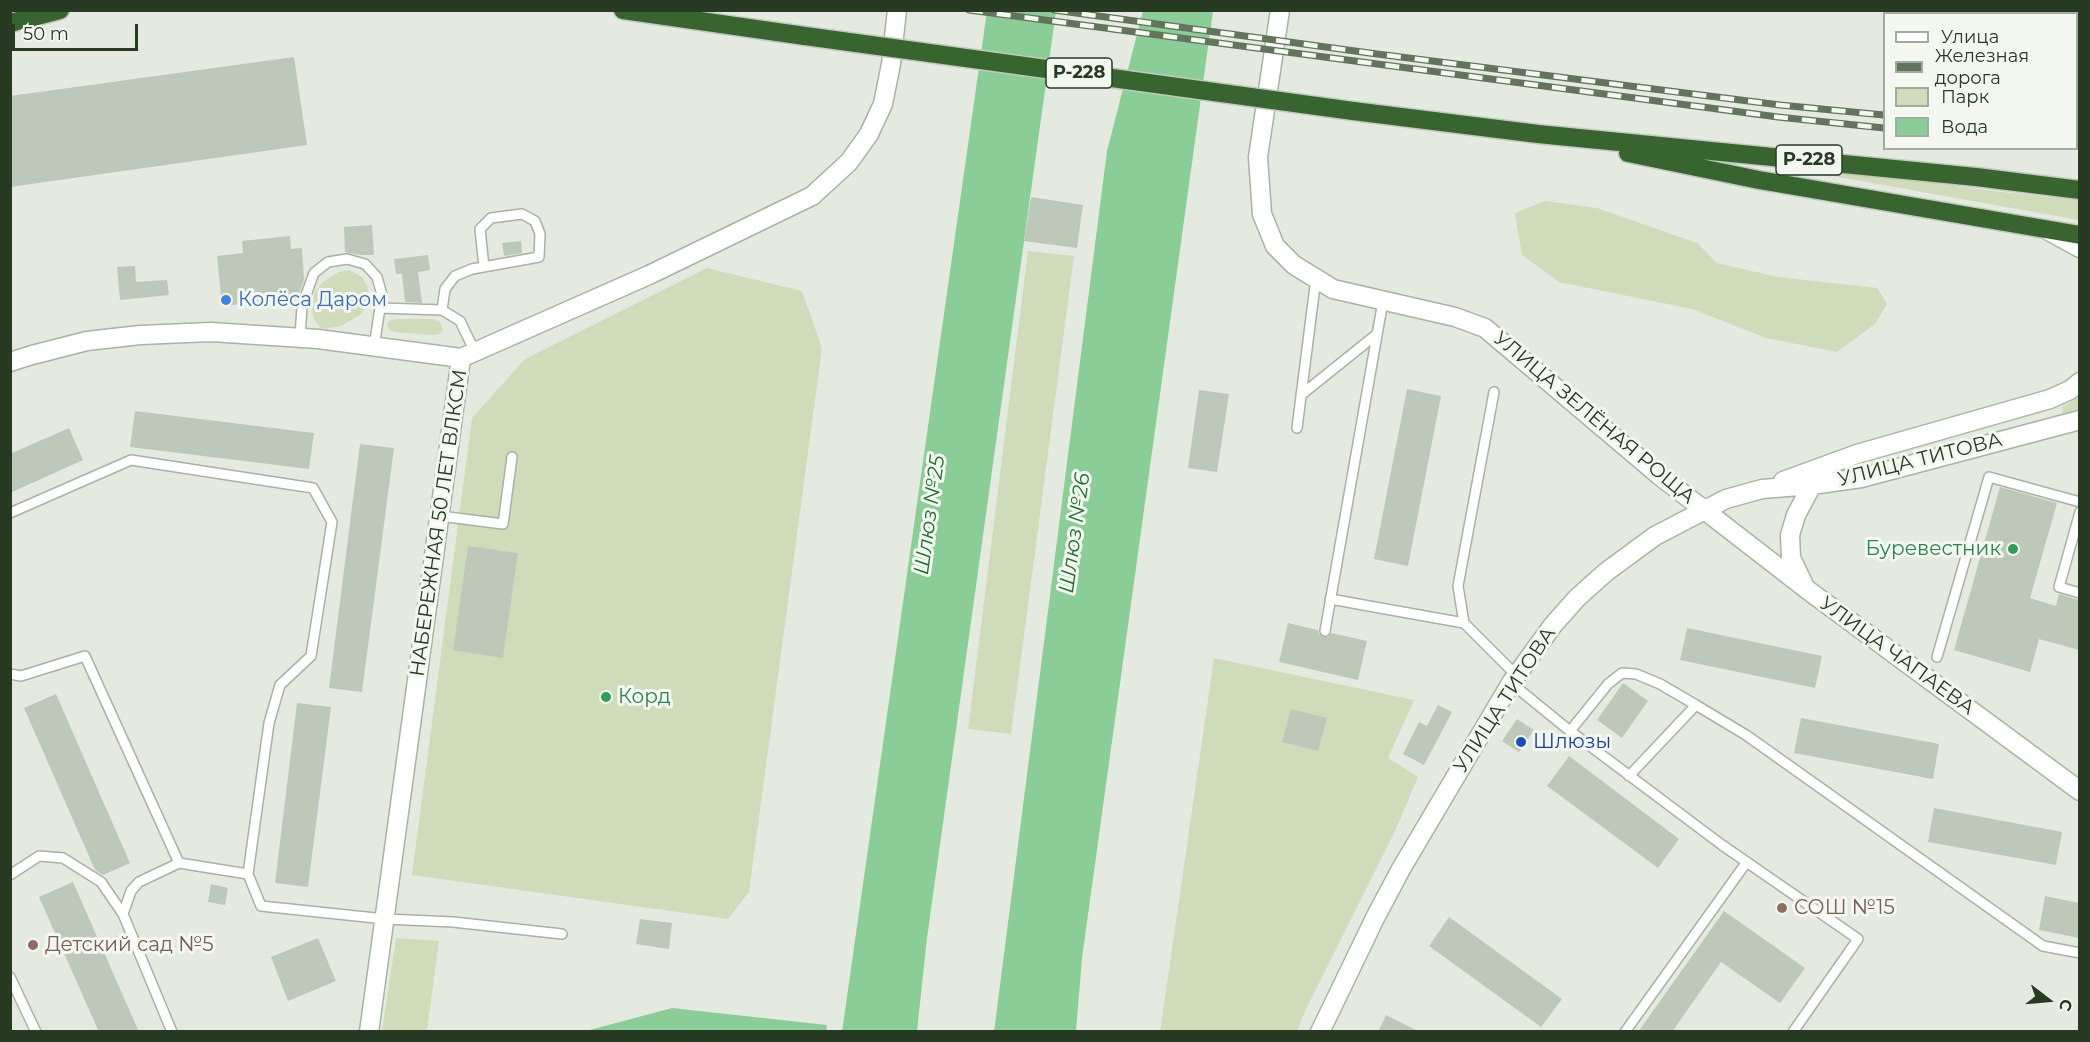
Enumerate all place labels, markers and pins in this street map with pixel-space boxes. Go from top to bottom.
place label: Колёса Даром [238,288,387,312]
marker: Колёса Даром [219,293,233,307]
place label: Буревестник [1866,537,2001,561]
marker: Буревестник [2006,542,2020,556]
place label: Корд [618,685,671,709]
marker: Корд [599,690,613,704]
place label: Шлюзы [1533,730,1611,754]
marker: Шлюзы [1514,735,1528,749]
place label: СОШ №15 [1794,896,1895,920]
marker: СОШ №15 [1775,901,1789,915]
place label: Детский сад №5 [45,933,214,957]
marker: Детский сад №5 [26,938,40,952]

